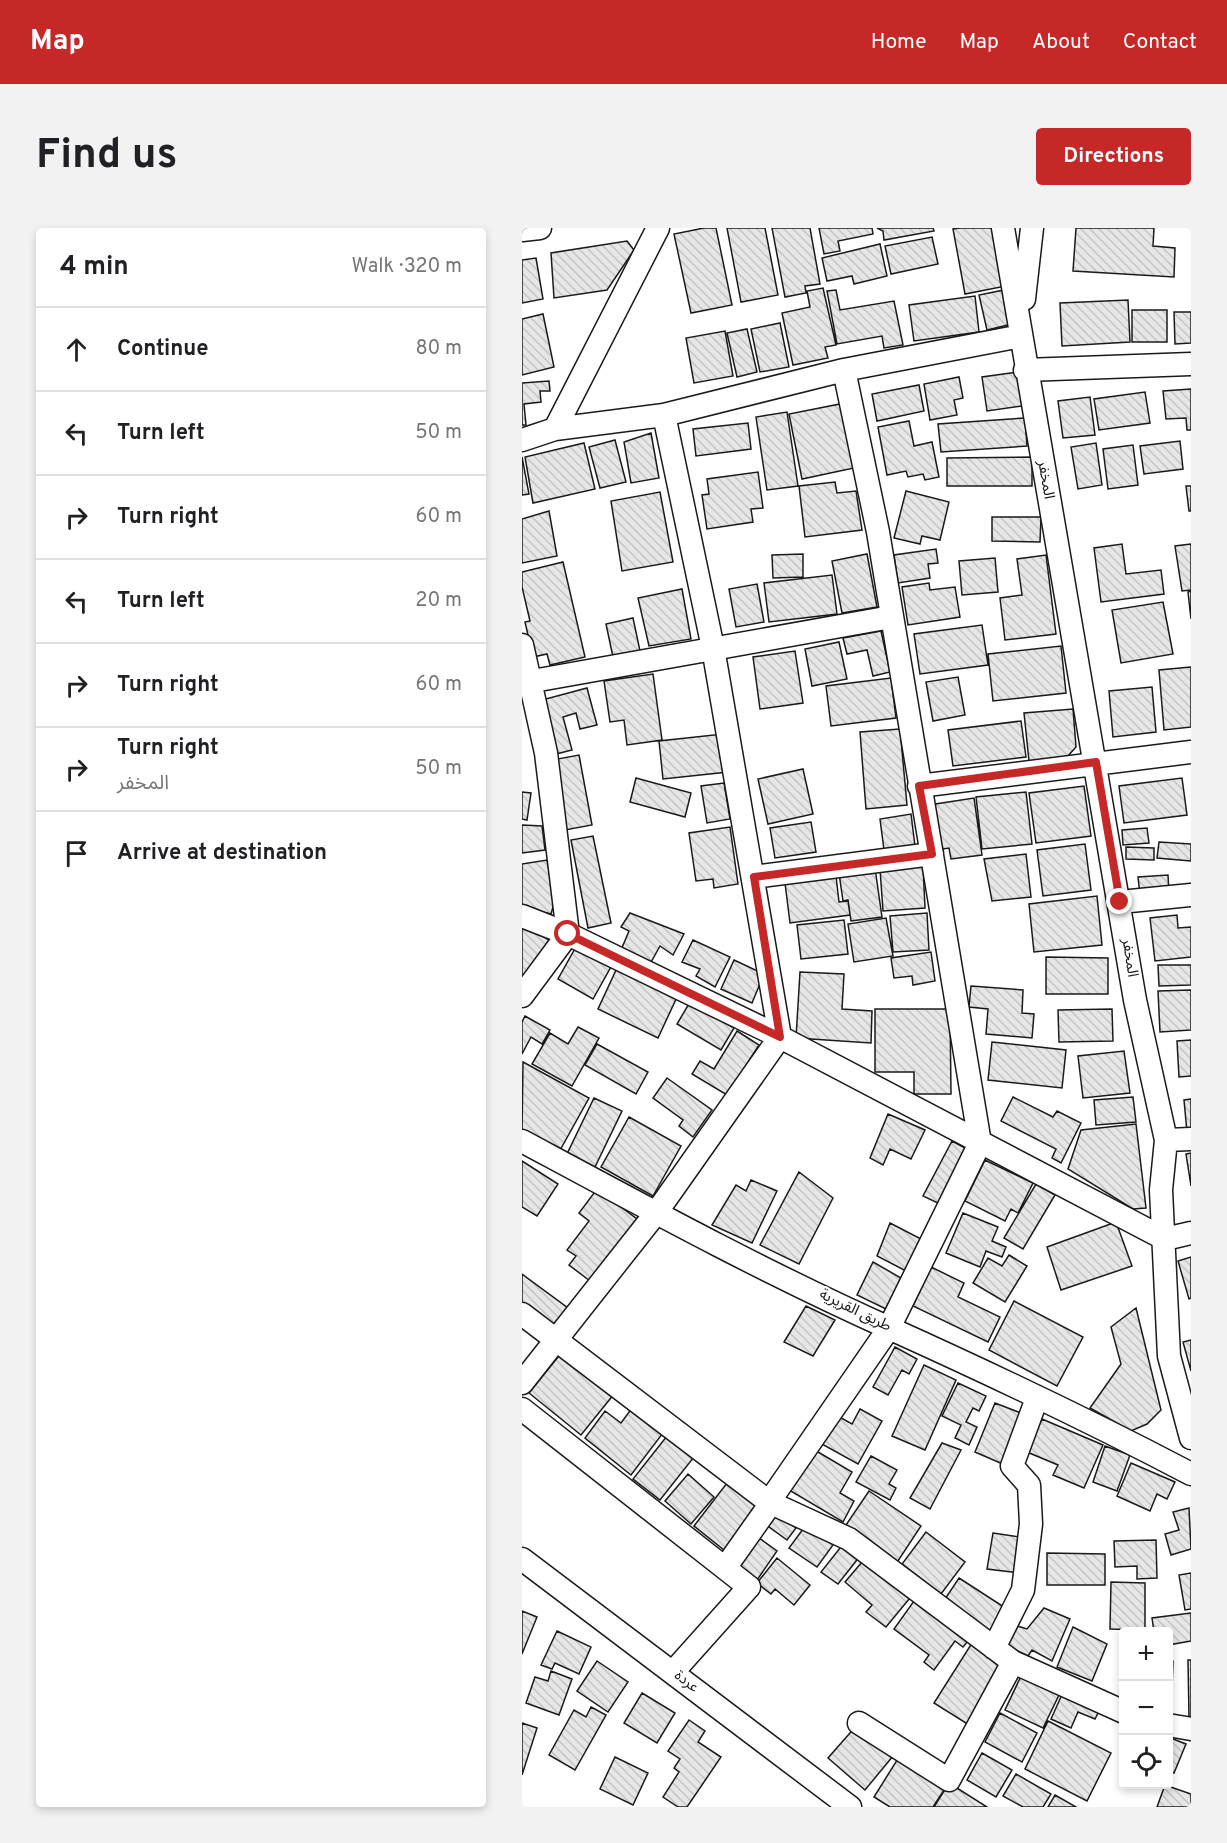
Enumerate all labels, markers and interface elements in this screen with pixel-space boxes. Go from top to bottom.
text: Map [30,24,85,60]
text: Home [871,29,927,56]
text: Map [960,29,999,56]
text: About [1032,29,1090,56]
text: Contact [1123,29,1197,56]
button: Directions [1036,128,1191,185]
text: Find us [36,130,177,183]
text: 4 min [60,251,129,284]
text: Walk · 320 m [352,254,462,280]
icon: ahead [60,333,93,366]
text: Continue [117,336,208,363]
text: 80 m [416,336,462,362]
icon: left [60,417,93,450]
text: Turn left [117,420,205,447]
text: 50 m [415,420,462,446]
street label: المخفر [1032,458,1058,501]
icon: right [60,501,93,534]
text: Turn right [117,504,219,531]
text: 60 m [416,504,462,530]
icon: left [60,585,93,618]
text: Turn left [117,588,205,615]
text: 20 m [415,588,462,614]
icon: right [60,669,93,702]
text: Turn right [117,672,219,699]
text: 60 m [416,672,462,698]
text: Turn right [117,735,219,762]
icon: right [60,753,93,786]
text: 50 m [415,756,462,782]
text: المخفر [117,771,169,797]
icon: arrive [60,837,93,870]
text: Arrive at destination [117,840,327,867]
route end [1106,888,1132,914]
route start [554,920,580,946]
street label: المخفر [1116,936,1141,979]
street label: طريق القريرية [816,1285,894,1337]
map controls [1119,1627,1173,1789]
button: + [1119,1627,1173,1681]
street label: عردة [670,1667,703,1698]
button: − [1119,1681,1173,1735]
button: locate [1119,1735,1173,1789]

